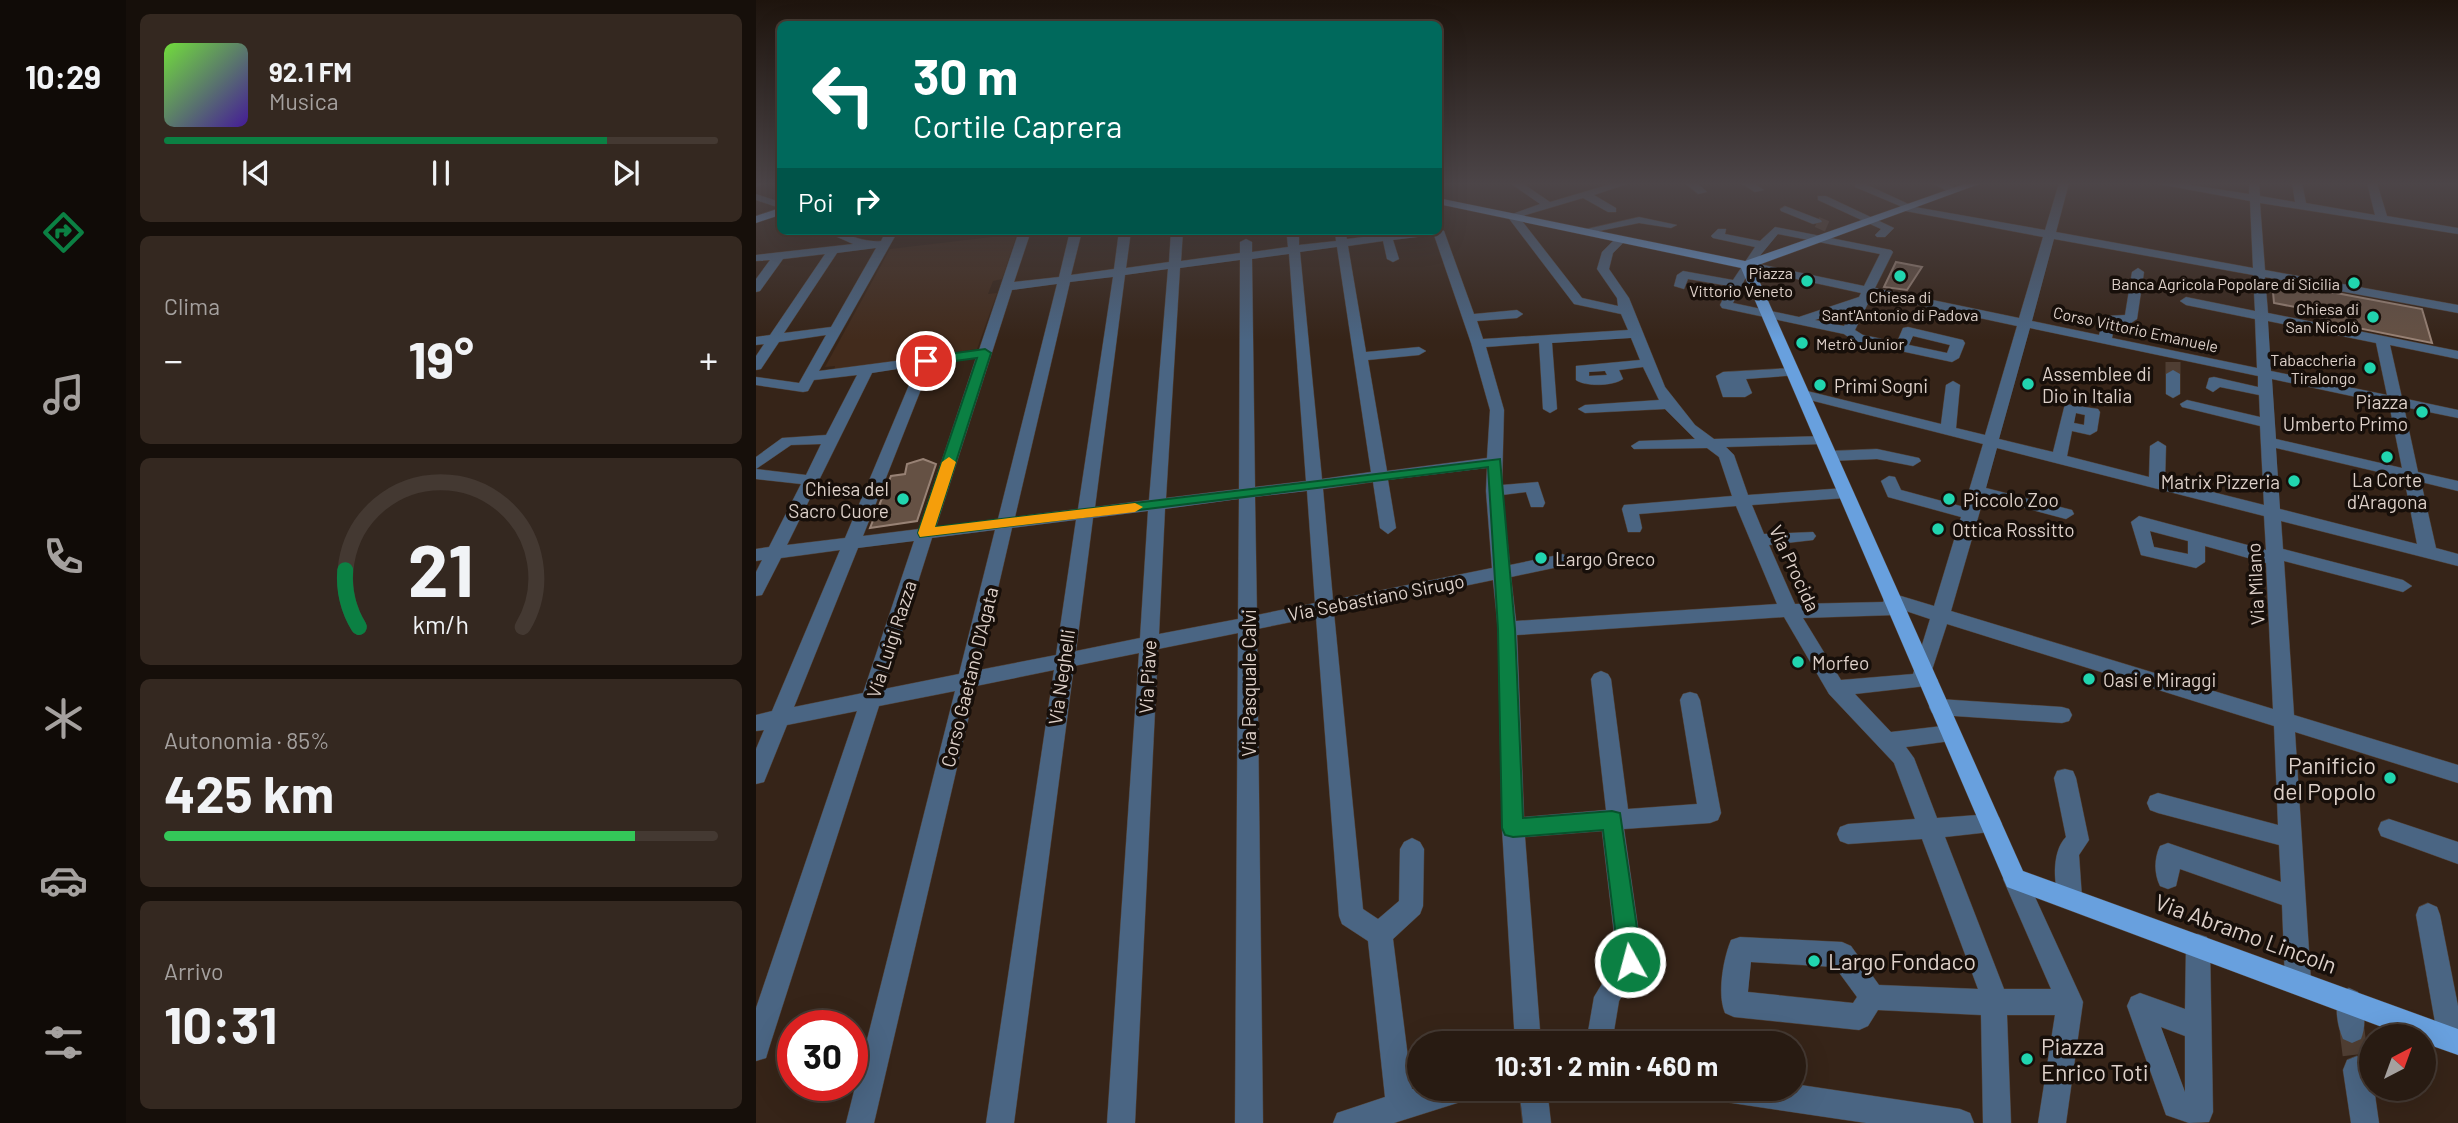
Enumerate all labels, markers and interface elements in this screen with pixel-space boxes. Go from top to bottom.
text: 30 m [913,46,1018,105]
icon: left [798,49,889,140]
text: 92.1 FM [269,56,352,87]
text: 10:29 [25,57,101,95]
text: Musica [269,87,338,115]
text: Cortile Caprera [913,106,1122,144]
icon: previous [237,154,275,192]
icon: pause [422,154,460,192]
icon: next [607,154,645,192]
icon: right [848,182,886,220]
text: Poi [798,186,834,217]
icon: directions [39,208,88,257]
place label: Piazza Vittorio Veneto [1689,263,1793,300]
marker: Chiesa di Sant'Antonio di Padova [1892,268,1908,284]
marker: Piazza Vittorio Veneto [1799,273,1815,289]
place label: Banca Agricola Popolare di Sicilia [2111,274,2340,293]
marker: Banca Agricola Popolare di Sicilia [2346,275,2362,291]
place label: Chiesa di Sant'Antonio di Padova [1822,287,1978,324]
text: Clima [164,292,220,320]
place label: Chiesa di San Nicolò [2286,299,2359,336]
street label: Corso Vittorio Emanuele [2052,302,2220,356]
marker: Chiesa di San Nicolò [2365,309,2381,325]
text: 19° [408,327,474,389]
pin [896,331,956,391]
place label: Metrò Junior [1816,334,1904,353]
marker: Metrò Junior [1794,335,1810,351]
text: − [164,336,183,382]
text: + [699,336,718,382]
icon: arrive [907,342,945,380]
place label: Tabaccheria Tiralongo [2270,350,2356,387]
marker: Tabaccheria Tiralongo [2362,360,2378,376]
place label: Assemblee di Dio in Italia [2042,362,2151,407]
icon: music [39,370,88,419]
place label: Primi Sogni [1834,374,1928,397]
marker: Assemblee di Dio in Italia [2020,376,2036,392]
marker: Primi Sogni [1812,377,1828,393]
place label: Piazza Umberto Primo [2283,390,2408,435]
marker: Piazza Umberto Primo [2414,404,2430,420]
marker: La Corte d'Aragona [2379,449,2395,465]
place label: La Corte d'Aragona [2347,468,2427,513]
place label: Matrix Pizzeria [2161,470,2280,493]
marker: Matrix Pizzeria [2286,473,2302,489]
place label: Chiesa del Sacro Cuore [788,477,889,522]
place label: Piccolo Zoo [1963,488,2059,511]
marker: Chiesa del Sacro Cuore [895,491,911,507]
marker: Piccolo Zoo [1941,491,1957,507]
place label: Ottica Rossitto [1952,518,2075,541]
street label: Via Procida [1765,521,1825,615]
marker: Ottica Rossitto [1930,521,1946,537]
text: 21 [408,525,474,613]
icon: phone [39,532,88,581]
street label: Via Milano [2241,542,2269,626]
place label: Largo Greco [1555,547,1655,570]
marker: Largo Greco [1533,550,1549,566]
street label: Via Sebastiano Sirugo [1286,569,1466,625]
street label: Via Luigi Razza [861,577,921,701]
street label: Corso Gaetano D'Agata [935,585,1003,769]
text: km/h [413,609,469,639]
street label: Via Pasquale Calvi [1237,609,1260,757]
street label: Via Neghelli [1043,628,1079,726]
street label: Via Piave [1134,639,1160,715]
place label: Morfeo [1812,651,1869,674]
marker: Morfeo [1790,654,1806,670]
place label: Oasi e Miraggi [2103,668,2216,691]
marker: Oasi e Miraggi [2081,671,2097,687]
icon: climate [39,694,88,743]
text: Autonomia · 85% [164,726,330,754]
place label: Panificio del Popolo [2273,751,2376,805]
text: 425 km [164,761,334,823]
marker: Panificio del Popolo [2382,770,2398,786]
icon: car [39,856,88,905]
street label: Via Abramo Lincoln [2151,887,2341,979]
position arrow [1593,925,1667,999]
place label: Largo Fondaco [1828,947,1976,975]
marker: Largo Fondaco [1806,953,1822,969]
text: Arrivo [164,957,224,985]
text: 10:31 [164,992,277,1054]
speed limit sign: 30 [777,1010,868,1101]
icon: filters [39,1018,88,1067]
north arrow [2359,1024,2436,1101]
map controls [2359,1024,2436,1101]
place label: Piazza Enrico Toti [2041,1032,2149,1086]
text: 10:31 · 2 min · 460 m [1495,1050,1718,1081]
marker: Piazza Enrico Toti [2019,1051,2035,1067]

